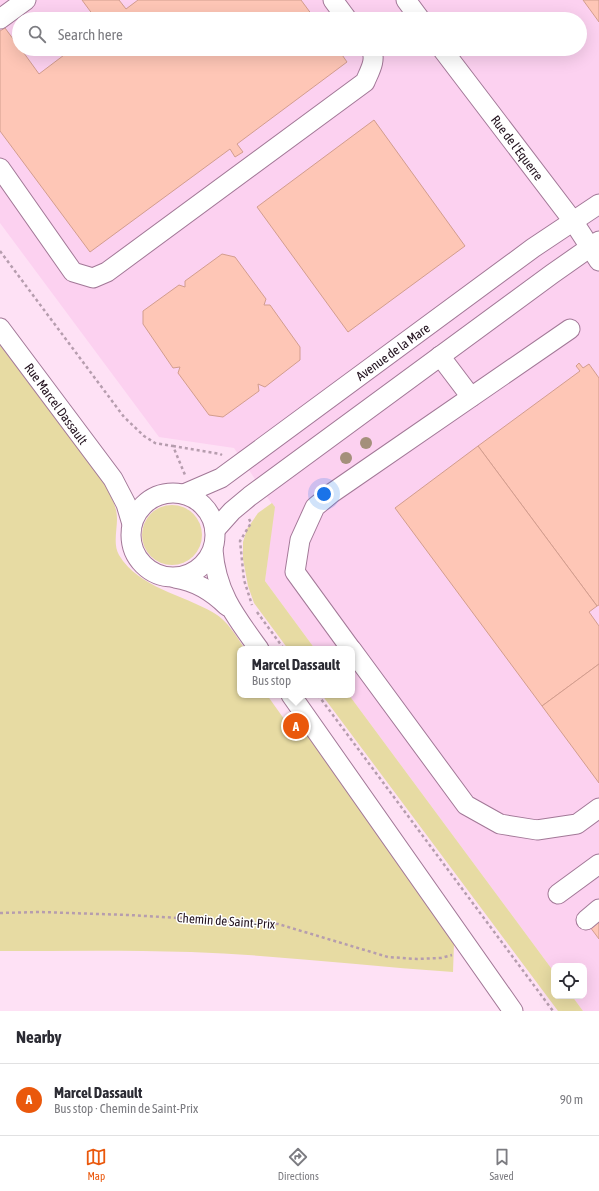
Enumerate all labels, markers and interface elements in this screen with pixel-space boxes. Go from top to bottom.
search box [12,12,587,56]
icon: search [26,23,48,45]
text: Search here [58,26,123,43]
street label: Rue de l'Equerre [488,113,546,183]
street label: Avenue de la Mare [353,320,433,384]
street label: Rue Marcel Dassault [21,360,91,448]
your location [314,484,334,504]
popup [237,646,355,698]
text: Marcel Dassault [252,656,340,673]
text: Bus stop [252,673,291,688]
pin: A [283,711,309,741]
street label: Chemin de Saint-Prix [176,910,276,932]
map controls [551,963,587,999]
button: locate [551,963,587,999]
text: Nearby [16,1027,62,1047]
text: Marcel Dassault [54,1084,142,1101]
text: A [26,1092,32,1107]
text: 90 m [560,1092,583,1107]
text: Bus stop · Chemin de Saint-Prix [54,1101,198,1116]
tab: Map [85,1146,107,1182]
tab: Directions [278,1146,319,1182]
tab: Saved [489,1146,514,1182]

